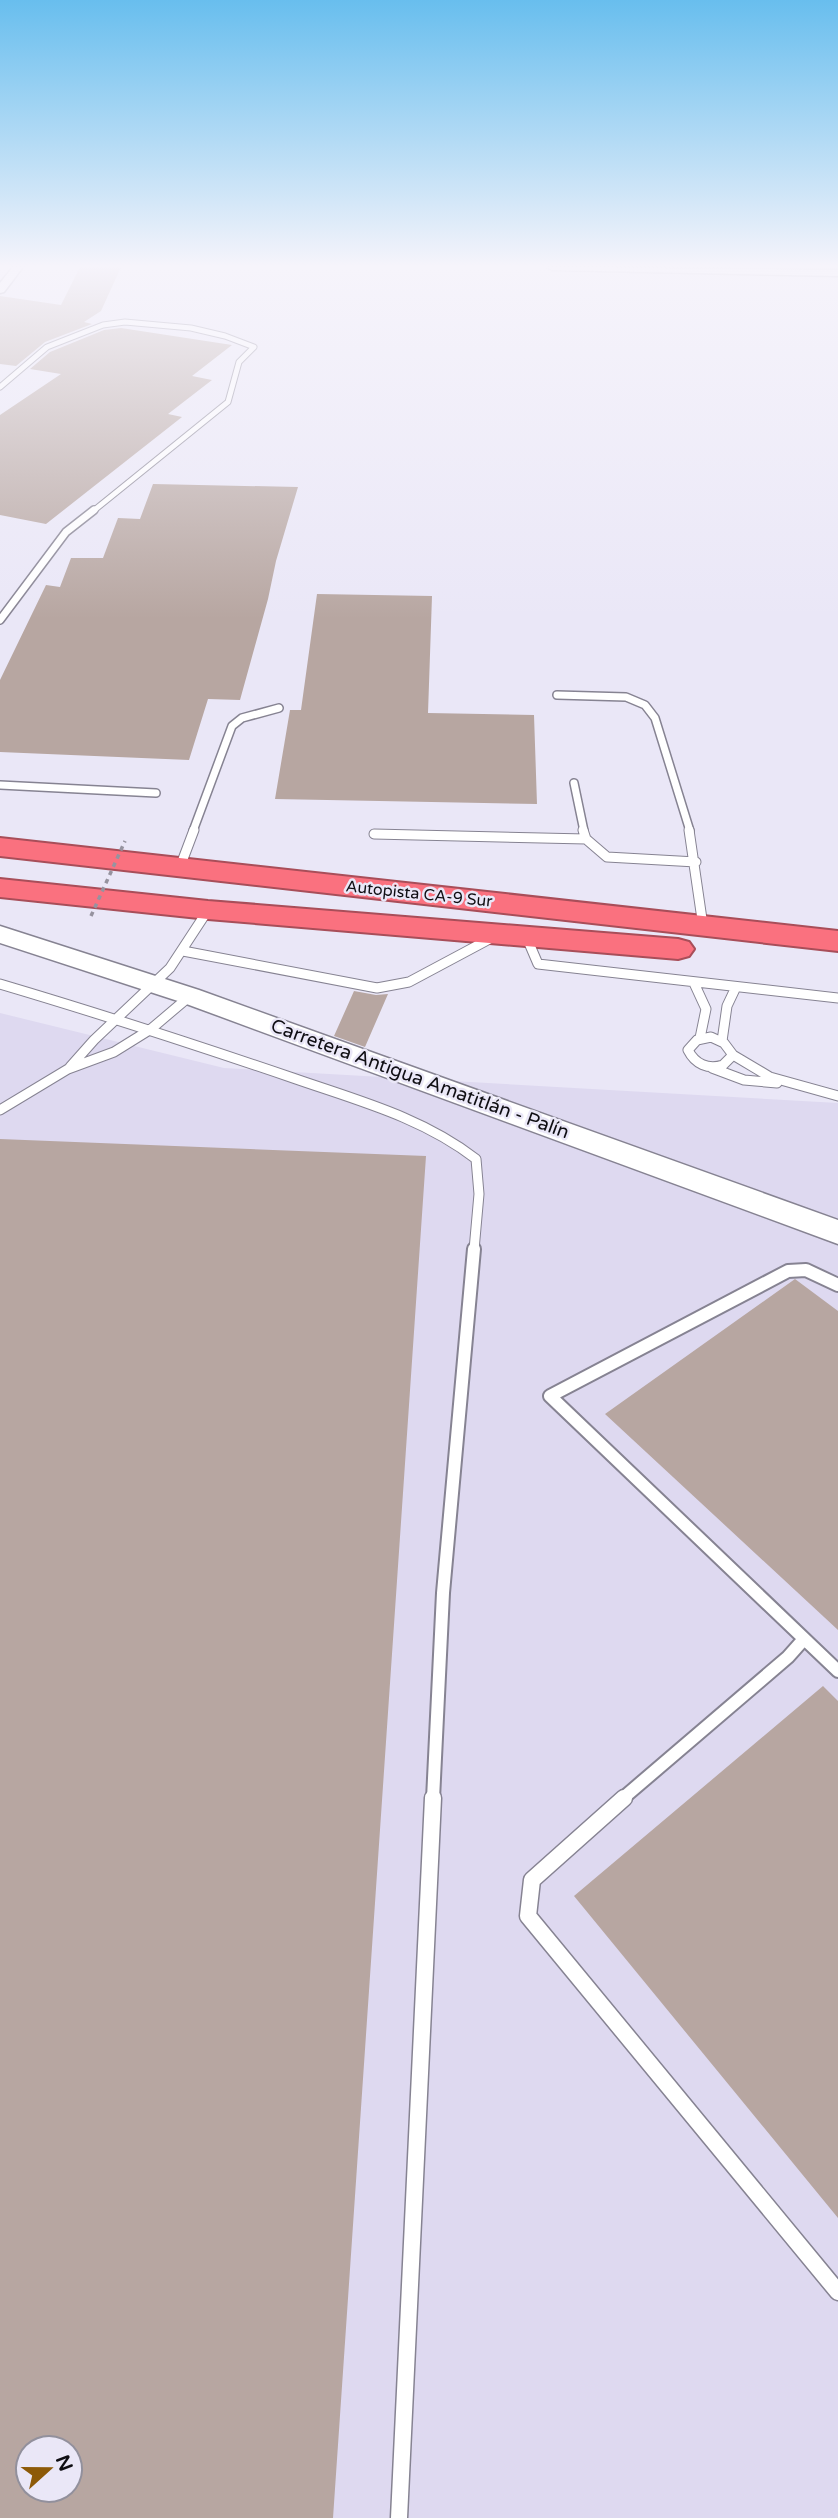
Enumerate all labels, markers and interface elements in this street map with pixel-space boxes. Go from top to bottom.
street label: Autopista CA-9 Sur [345,876,494,912]
street label: Carretera Antigua Amatitlán - Palín [268,1015,572,1143]
north arrow [14,2434,84,2504]
text: N [51,2452,77,2474]

